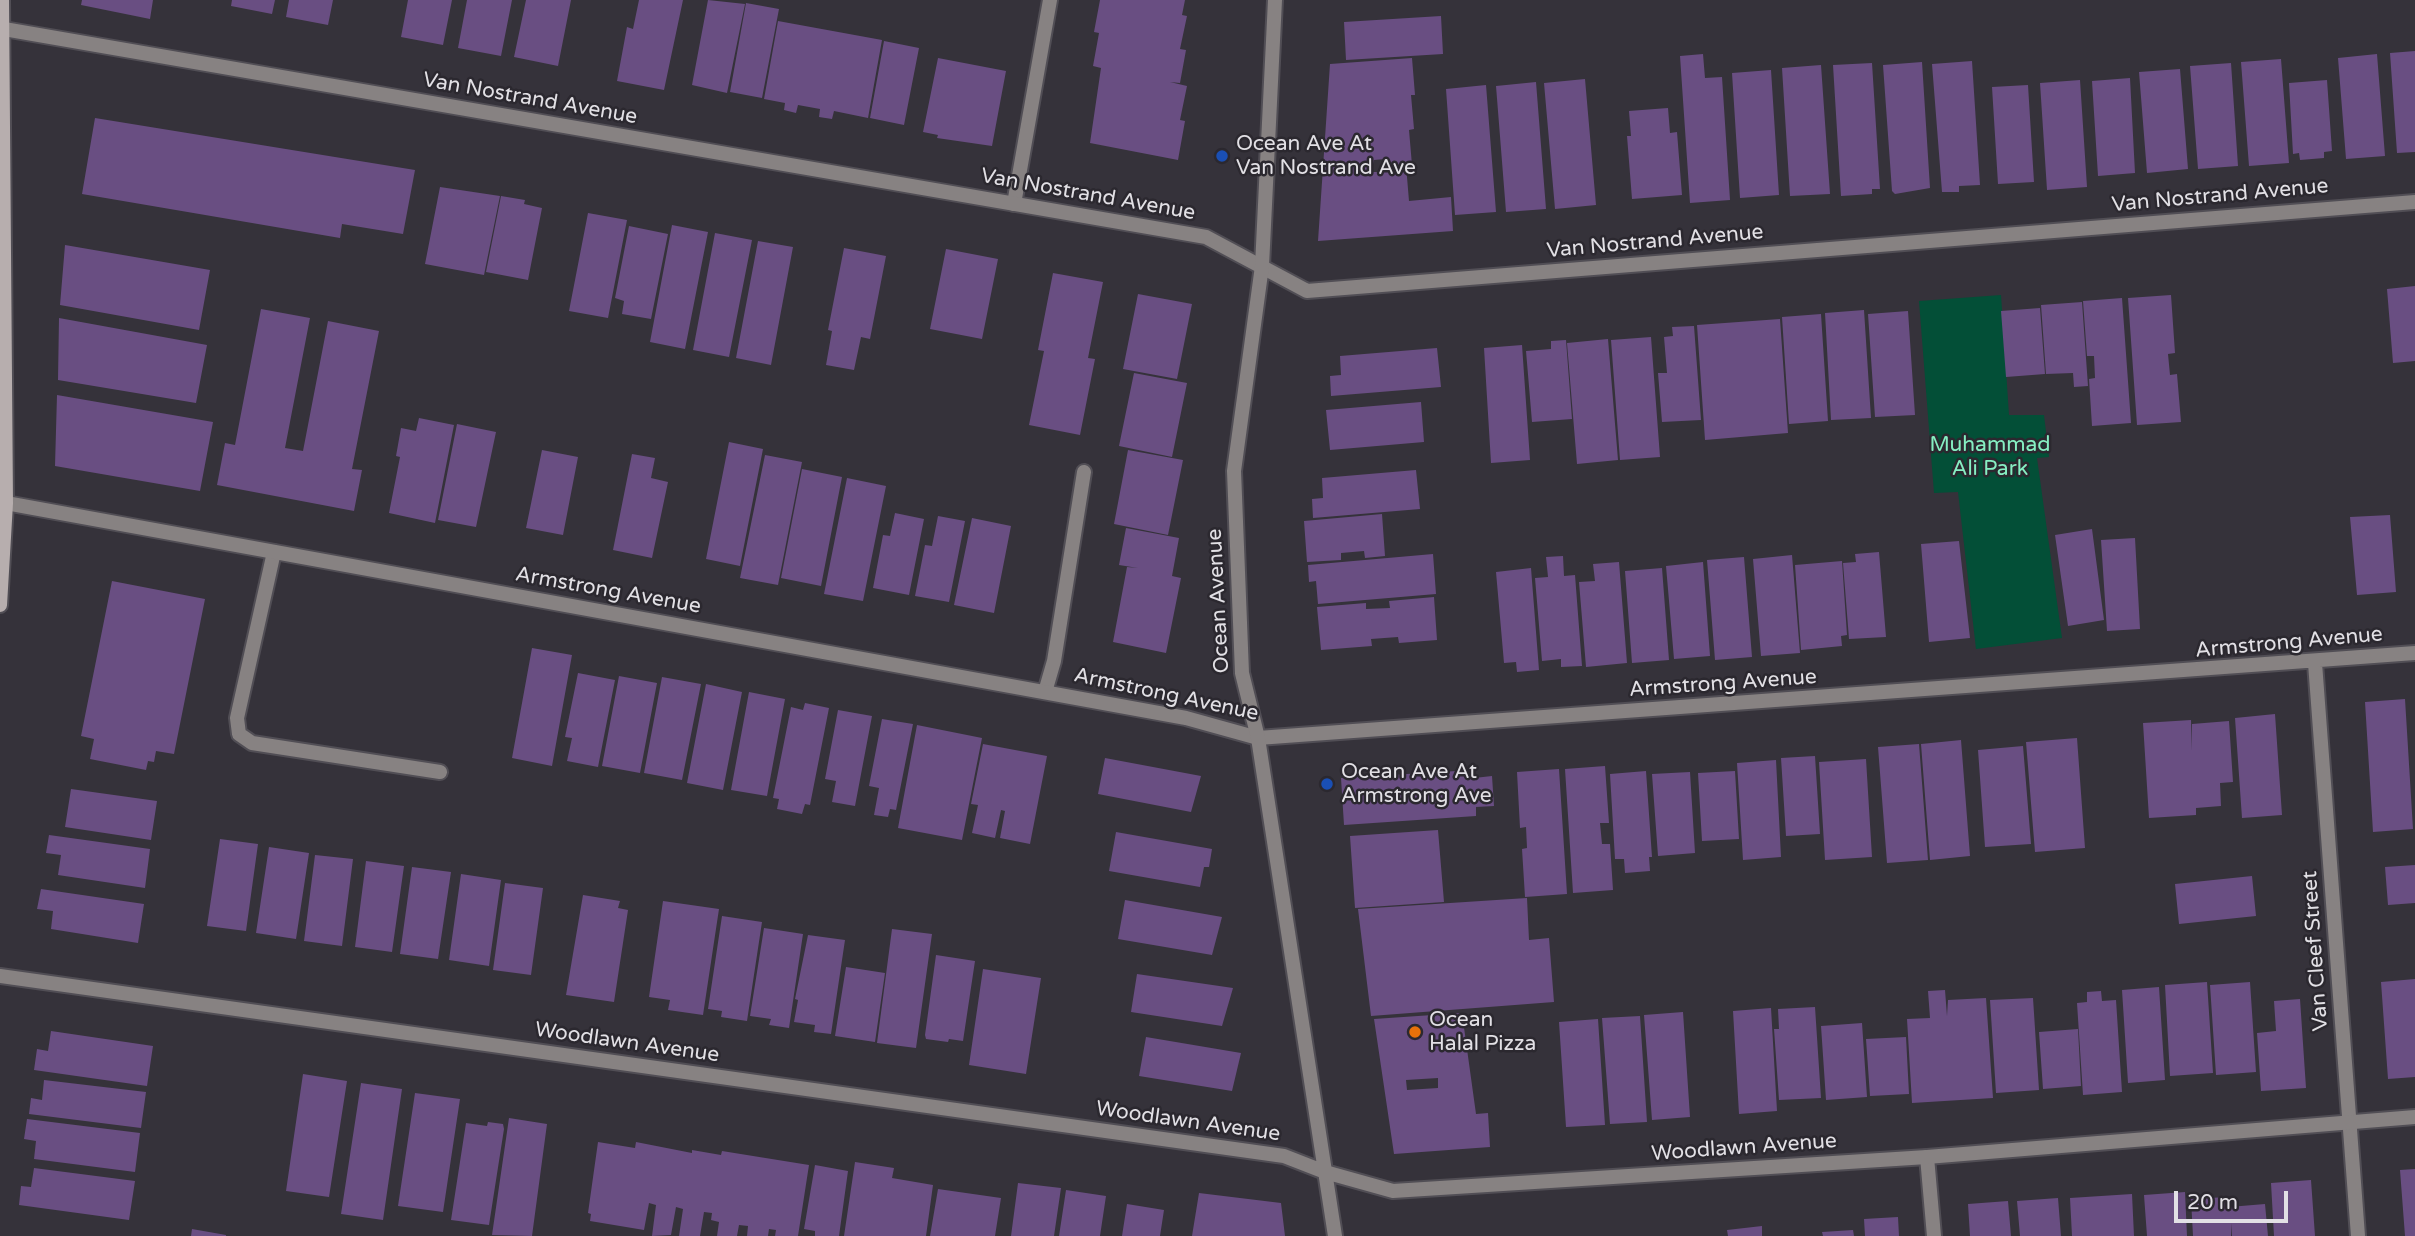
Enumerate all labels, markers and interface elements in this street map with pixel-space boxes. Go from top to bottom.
street label: Van Nostrand Avenue [421,68,639,130]
place label: Ocean Ave At Van Nostrand Ave [1236,131,1416,181]
marker: Ocean Ave At Van Nostrand Ave [1214,148,1230,164]
street label: Van Nostrand Avenue [979,164,1197,226]
street label: Van Nostrand Avenue [2111,174,2329,218]
street label: Van Nostrand Avenue [1546,220,1764,264]
park label: Muhammad Ali Park [1929,432,2051,482]
street label: Ocean Avenue [1203,528,1235,674]
street label: Armstrong Avenue [513,562,703,620]
street label: Armstrong Avenue [2194,622,2384,664]
street label: Armstrong Avenue [1071,663,1261,727]
street label: Armstrong Avenue [1628,665,1818,703]
place label: Ocean Ave At Armstrong Ave [1341,759,1492,809]
marker: Ocean Ave At Armstrong Ave [1319,776,1335,792]
street label: Van Cleef Street [2298,870,2334,1032]
place label: Ocean Halal Pizza [1429,1007,1536,1057]
street label: Woodlawn Avenue [533,1018,721,1068]
marker: Ocean Halal Pizza [1407,1024,1423,1040]
street label: Woodlawn Avenue [1094,1097,1282,1147]
street label: Woodlawn Avenue [1650,1129,1838,1167]
scale bar [2177,1176,2291,1220]
text: 20 m [2187,1190,2238,1215]

